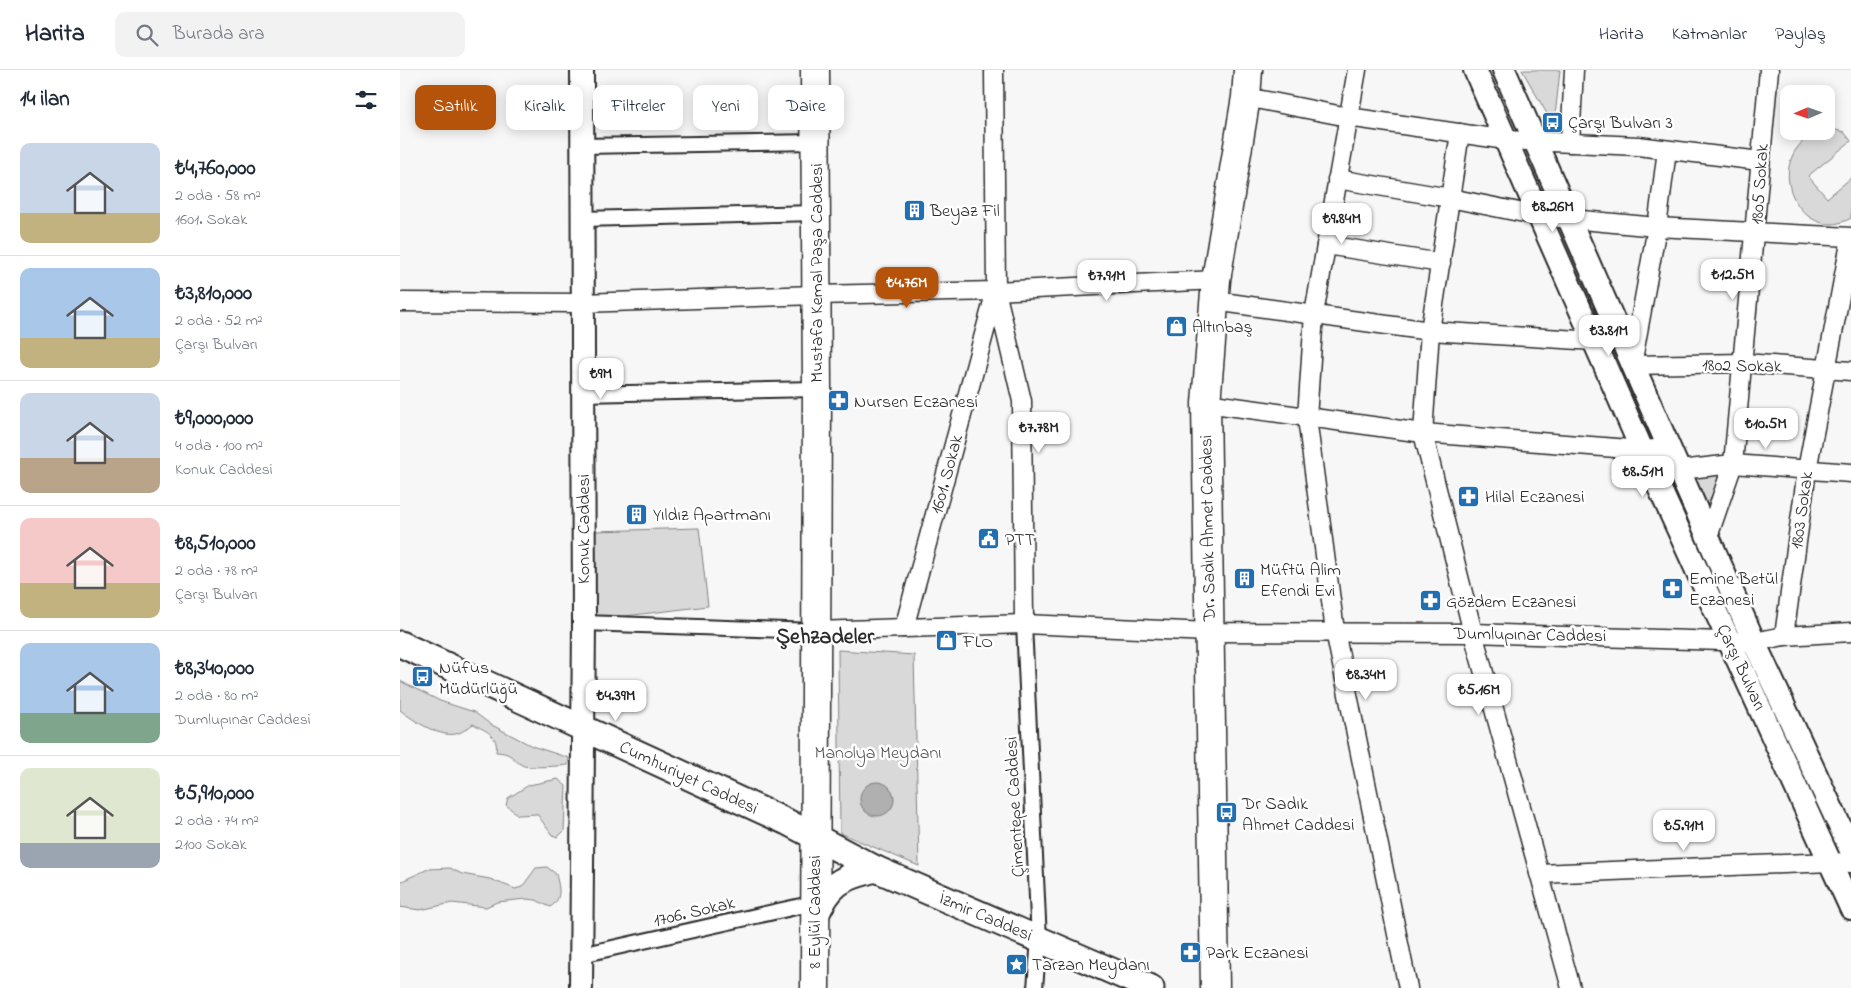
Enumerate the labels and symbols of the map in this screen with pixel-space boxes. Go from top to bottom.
north arrow [1780,85,1835,140]
bus stop icon: Çarşı Bulvarı 3 [1540,110,1564,134]
place label: Çarşı Bulvarı 3 [1568,111,1673,137]
street label: 1805 Sokak [1745,143,1777,225]
street label: Mustafa Kemal Paşa Caddesi [805,163,831,383]
pin: ₺8.26M [1512,190,1594,233]
building icon: Beyaz Fil [902,198,926,222]
place label: Beyaz Fil [929,199,1000,225]
pin: ₺9.84M [1301,202,1383,245]
pin: ₺12.5M [1692,258,1774,301]
pin: ₺7.91M [1066,260,1148,302]
pin: ₺4.76M [866,266,948,309]
shop icon: Altınbaş [1164,314,1188,338]
pin: ₺3.81M [1568,314,1650,357]
place label: Altınbaş [1192,315,1253,341]
street label: 1802 Sokak [1702,353,1782,381]
pin: ₺9M [577,358,625,400]
pharmacy icon: Nursen Eczanesi [826,389,850,413]
place label: Nursen Eczanesi [854,390,978,416]
pin: ₺10.5M [1725,408,1807,450]
pin: ₺7.78M [998,412,1080,454]
street label: 1601. Sokak [925,432,971,517]
street label: Dr. Sadık Ahmet Caddesi [1194,435,1224,622]
pin: ₺8.51M [1602,456,1684,498]
street label: 1803 Sokak [1785,470,1821,551]
street label: Konuk Caddesi [572,474,598,584]
pharmacy icon: Hilal Eczanesi [1457,484,1481,508]
place label: Hilal Eczanesi [1485,485,1584,511]
building icon: Yıldız Apartmanı [625,502,649,526]
place label: Yıldız Apartmanı [653,503,771,529]
public building icon: PTT [977,527,1001,551]
place label: PTT [1005,528,1035,554]
place label: Müftü Alim Efendi Evi [1260,558,1341,605]
building icon: Müftü Alim Efendi Evi [1232,567,1256,591]
place label: Emine Betül Eczanesi [1689,567,1778,614]
pharmacy icon: Emine Betül Eczanesi [1661,576,1685,600]
pharmacy icon: Gözdem Eczanesi [1418,589,1442,613]
place label: Gözdem Eczanesi [1446,590,1576,616]
street label: Çarşı Bulvarı [1709,620,1772,715]
district label: Şehzadeler [776,622,875,654]
street label: Dumlupınar Caddesi [1452,622,1607,650]
shop icon: FLO [935,629,959,653]
place label: FLO [962,630,993,656]
place label: Nüfus Müdürlüğü [439,656,518,704]
pin: ₺8.34M [1325,658,1407,701]
bus stop icon: Nüfus Müdürlüğü [411,665,435,689]
pin: ₺5.16M [1438,674,1520,716]
pin: ₺4.39M [575,680,657,722]
street label: Cumhuriyet Caddesi [614,735,762,822]
street label: Çimentepe Caddesi [999,736,1033,878]
park label: Manolya Meydanı [814,741,942,767]
place label: Dr Sadık Ahmet Caddesi [1241,792,1355,839]
bus stop icon: Dr Sadık Ahmet Caddesi [1214,801,1238,825]
pin: ₺5.91M [1643,810,1725,852]
street label: 8 Eylül Caddesi [803,855,829,969]
street label: İzmir Caddesi [934,886,1036,949]
street label: 1706. Sokak [651,891,738,935]
pharmacy icon: Park Eczanesi [1178,940,1202,964]
place label: Park Eczanesi [1206,941,1309,967]
place icon: Tarzan Meydanı [1004,952,1028,976]
place label: Tarzan Meydanı [1032,953,1150,979]

